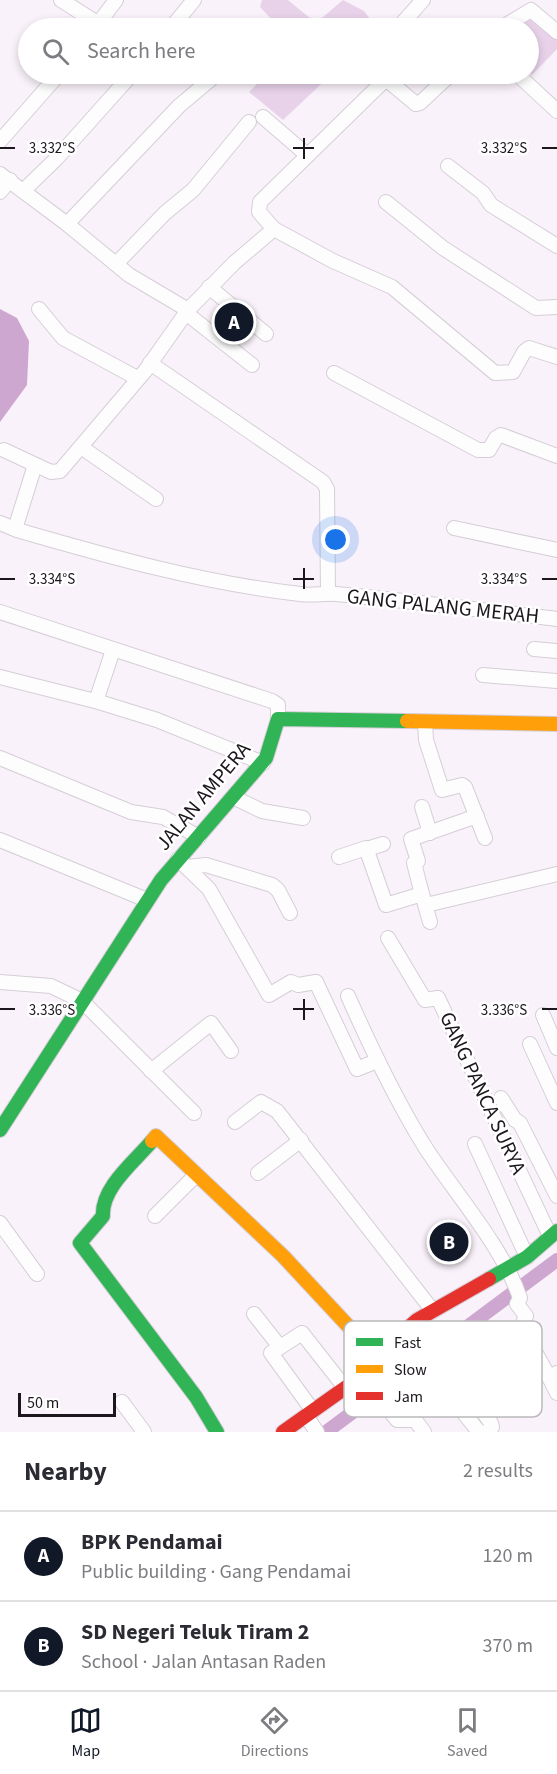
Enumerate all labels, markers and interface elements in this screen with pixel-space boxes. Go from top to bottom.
search box [18,18,539,84]
icon: search [39,35,72,68]
text: Search here [87,35,195,67]
text: 3.332°S [29,138,75,159]
text: 3.332°S [481,138,527,159]
pin: A [214,300,254,344]
your location [321,525,350,554]
text: 3.334°S [29,569,75,590]
text: 3.334°S [481,569,527,590]
street label: GANG PALANG MERAH [345,581,541,631]
street label: JALAN AMPERA [149,735,258,857]
text: 3.336°S [29,1000,75,1021]
text: 3.336°S [481,1000,527,1021]
street label: GANG PANCA SURYA [432,1007,534,1180]
pin: B [430,1220,468,1264]
legend [344,1321,542,1417]
text: Fast [394,1332,422,1354]
text: Slow [394,1359,427,1381]
text: Jam [394,1386,423,1408]
scale bar [18,1390,116,1418]
text: 50 m [27,1392,59,1414]
text: Nearby [24,1453,107,1490]
text: 2 results [463,1457,533,1485]
text: BPK Pendamai [81,1526,223,1558]
text: A [38,1542,49,1570]
text: 120 m [483,1542,533,1570]
text: Public building · Gang Pendamai [81,1558,351,1586]
text: SD Negeri Teluk Tiram 2 [81,1616,309,1648]
text: B [37,1632,50,1660]
text: 370 m [483,1632,533,1660]
text: School · Jalan Antasan Raden [81,1648,326,1676]
tab: Map [69,1704,102,1762]
tab: Directions [241,1704,308,1762]
tab: Saved [447,1704,488,1762]

